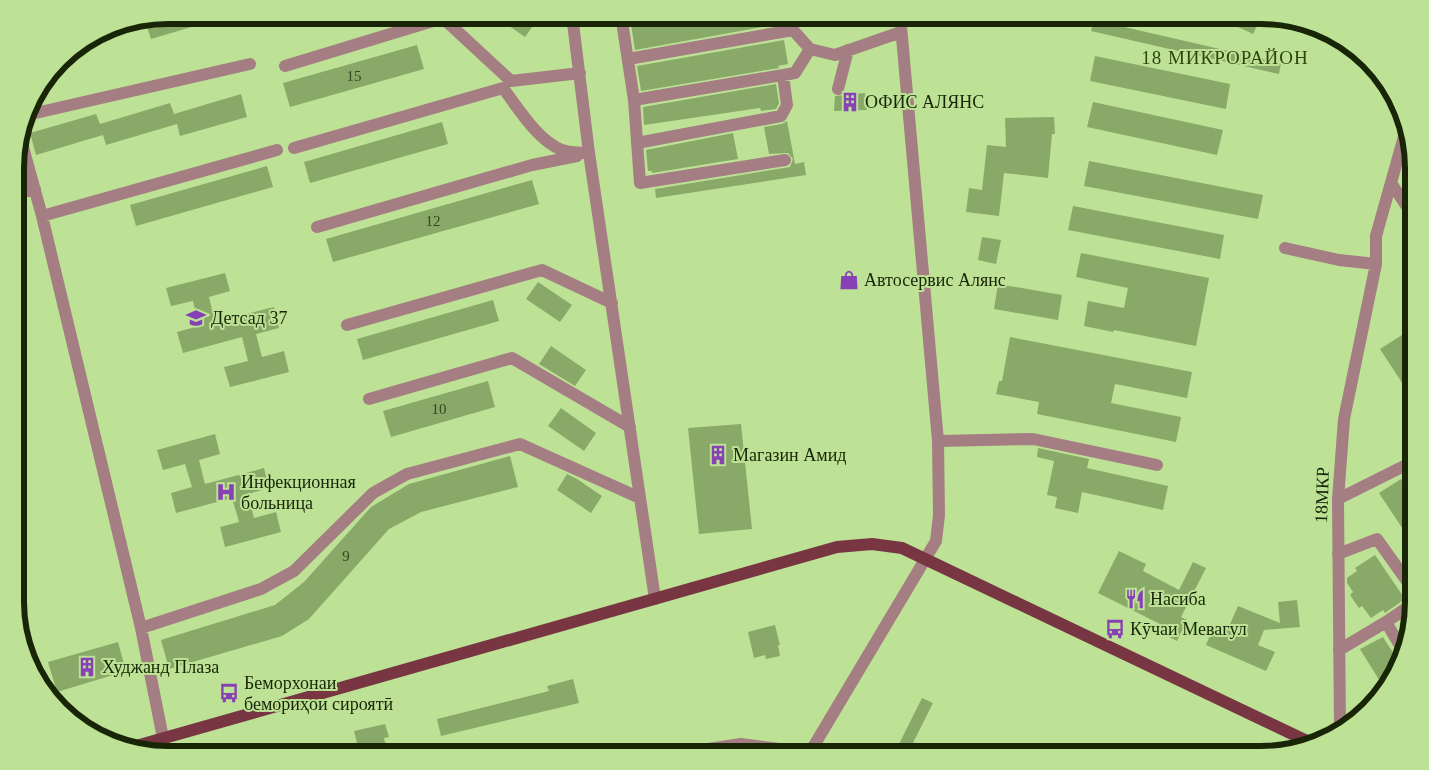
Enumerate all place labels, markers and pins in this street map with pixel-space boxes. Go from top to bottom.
building icon: ОФИС АЛЯНС [839,91,861,113]
place label: ОФИС АЛЯНС [865,92,984,112]
shop icon: Автосервис Алянс [838,269,860,291]
place label: Автосервис Алянс [864,270,1006,290]
school or university icon: Детсад 37 [185,307,207,329]
place label: Детсад 37 [211,308,287,328]
building icon: Магазин Амид [707,444,729,466]
place label: Магазин Амид [733,445,846,465]
place label: Инфекционная больница [241,472,356,513]
hospital icon: Инфекционная больница [215,481,237,503]
restaurant icon: Насиба [1124,588,1146,610]
place label: Насиба [1150,589,1206,609]
bus stop icon: Кӯчаи Мевагул [1104,618,1126,640]
place label: Кӯчаи Мевагул [1130,619,1247,639]
building icon: Худжанд Плаза [76,656,98,678]
place label: Худжанд Плаза [102,657,219,677]
place label: Беморхонаи бемориҳои сироятӣ [244,673,393,714]
bus stop icon: Беморхонаи бемориҳои сироятӣ [218,682,240,704]

